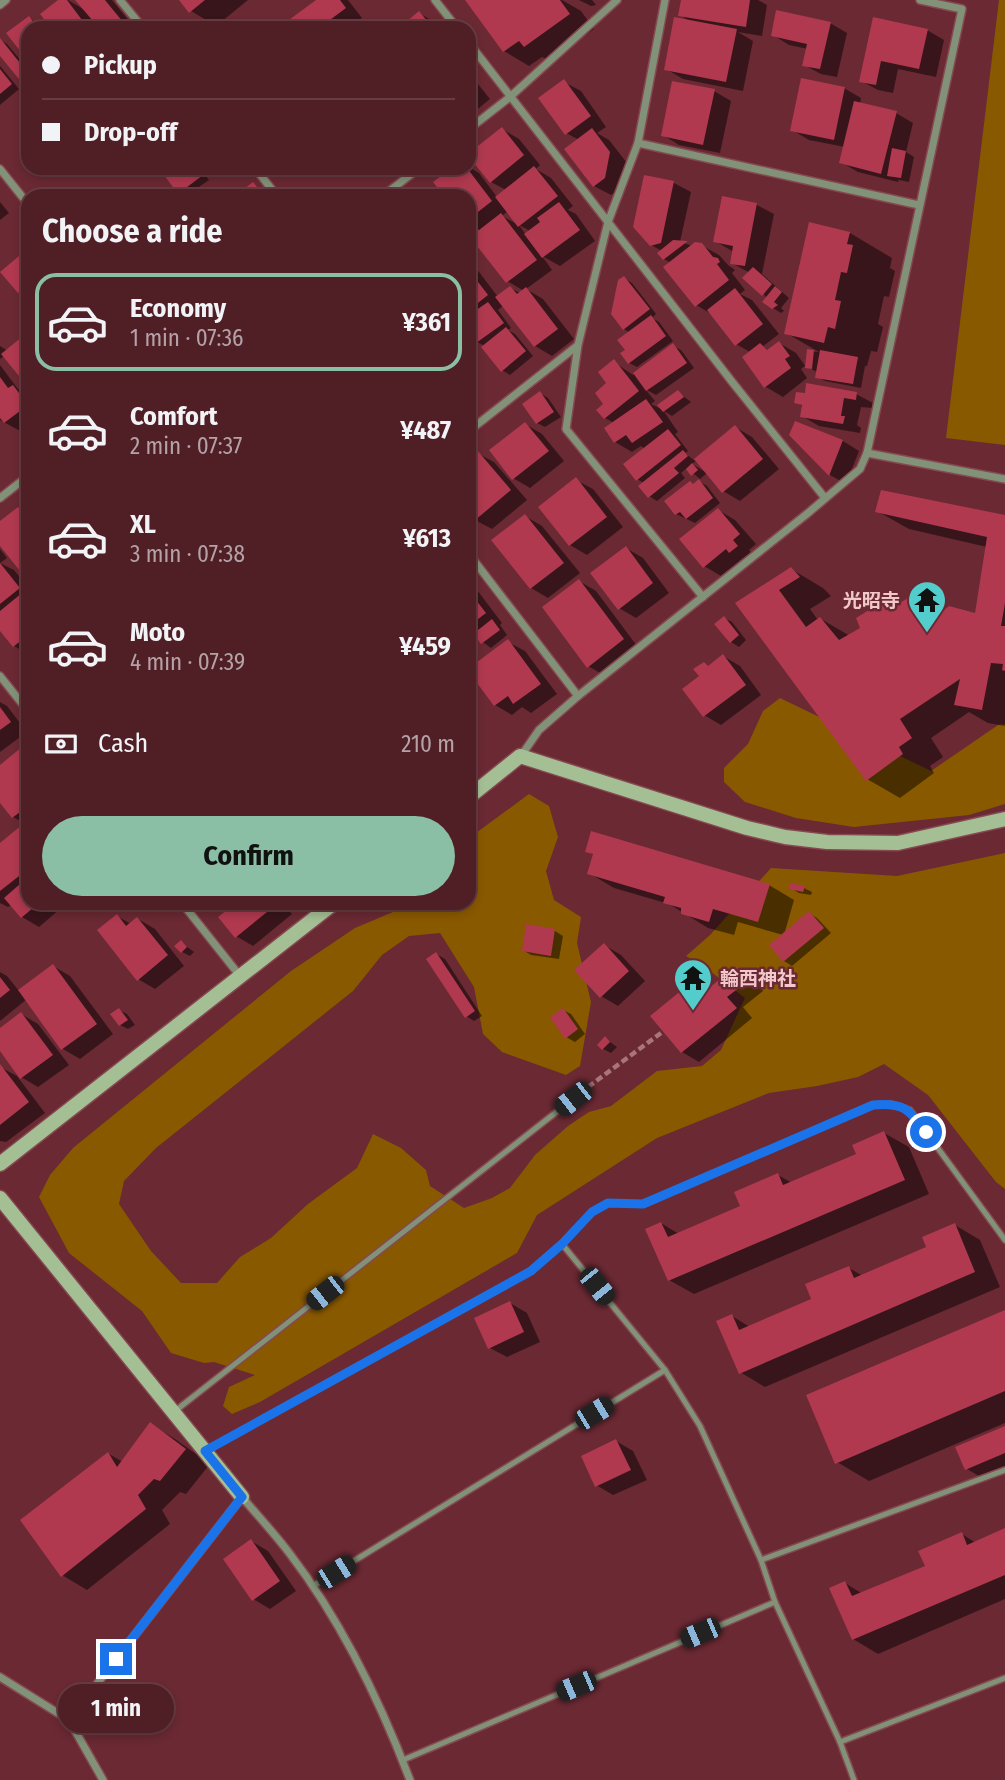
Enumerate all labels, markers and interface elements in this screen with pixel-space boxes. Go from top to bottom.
text: Pickup [84,50,157,81]
text: Drop-off [84,117,177,148]
text: Choose a ride [42,212,223,250]
icon: car [46,291,109,354]
text: Economy [130,293,226,324]
text: ¥361 [402,307,451,338]
text: 1 min · 07:36 [130,324,243,352]
icon: car [46,399,109,462]
text: Comfort [130,401,218,432]
text: ¥487 [400,415,451,446]
text: 2 min · 07:37 [130,432,242,460]
icon: car [46,507,109,570]
text: XL [130,509,156,540]
text: ¥613 [403,523,451,554]
text: 3 min · 07:38 [130,540,245,568]
temple icon: 光昭寺 [906,579,948,634]
place label: 光昭寺 [843,589,900,612]
icon: car [46,615,109,678]
text: Moto [130,617,185,648]
text: ¥459 [399,631,451,662]
text: 4 min · 07:39 [130,648,245,676]
icon: cash [42,725,80,763]
text: Cash [98,728,148,759]
text: 210 m [401,730,455,758]
button: Confirm [42,816,455,896]
temple icon: 輪西神社 [672,957,714,1012]
place label: 輪西神社 [720,967,796,990]
car [550,1078,597,1120]
route start [910,1116,942,1148]
car [576,1263,619,1309]
car [302,1272,349,1314]
car [571,1393,618,1433]
car [313,1552,360,1592]
car [677,1615,724,1651]
route end [100,1643,132,1675]
car [553,1668,600,1704]
callout: 1 min [58,1684,174,1732]
text: 1 min [91,1694,141,1722]

